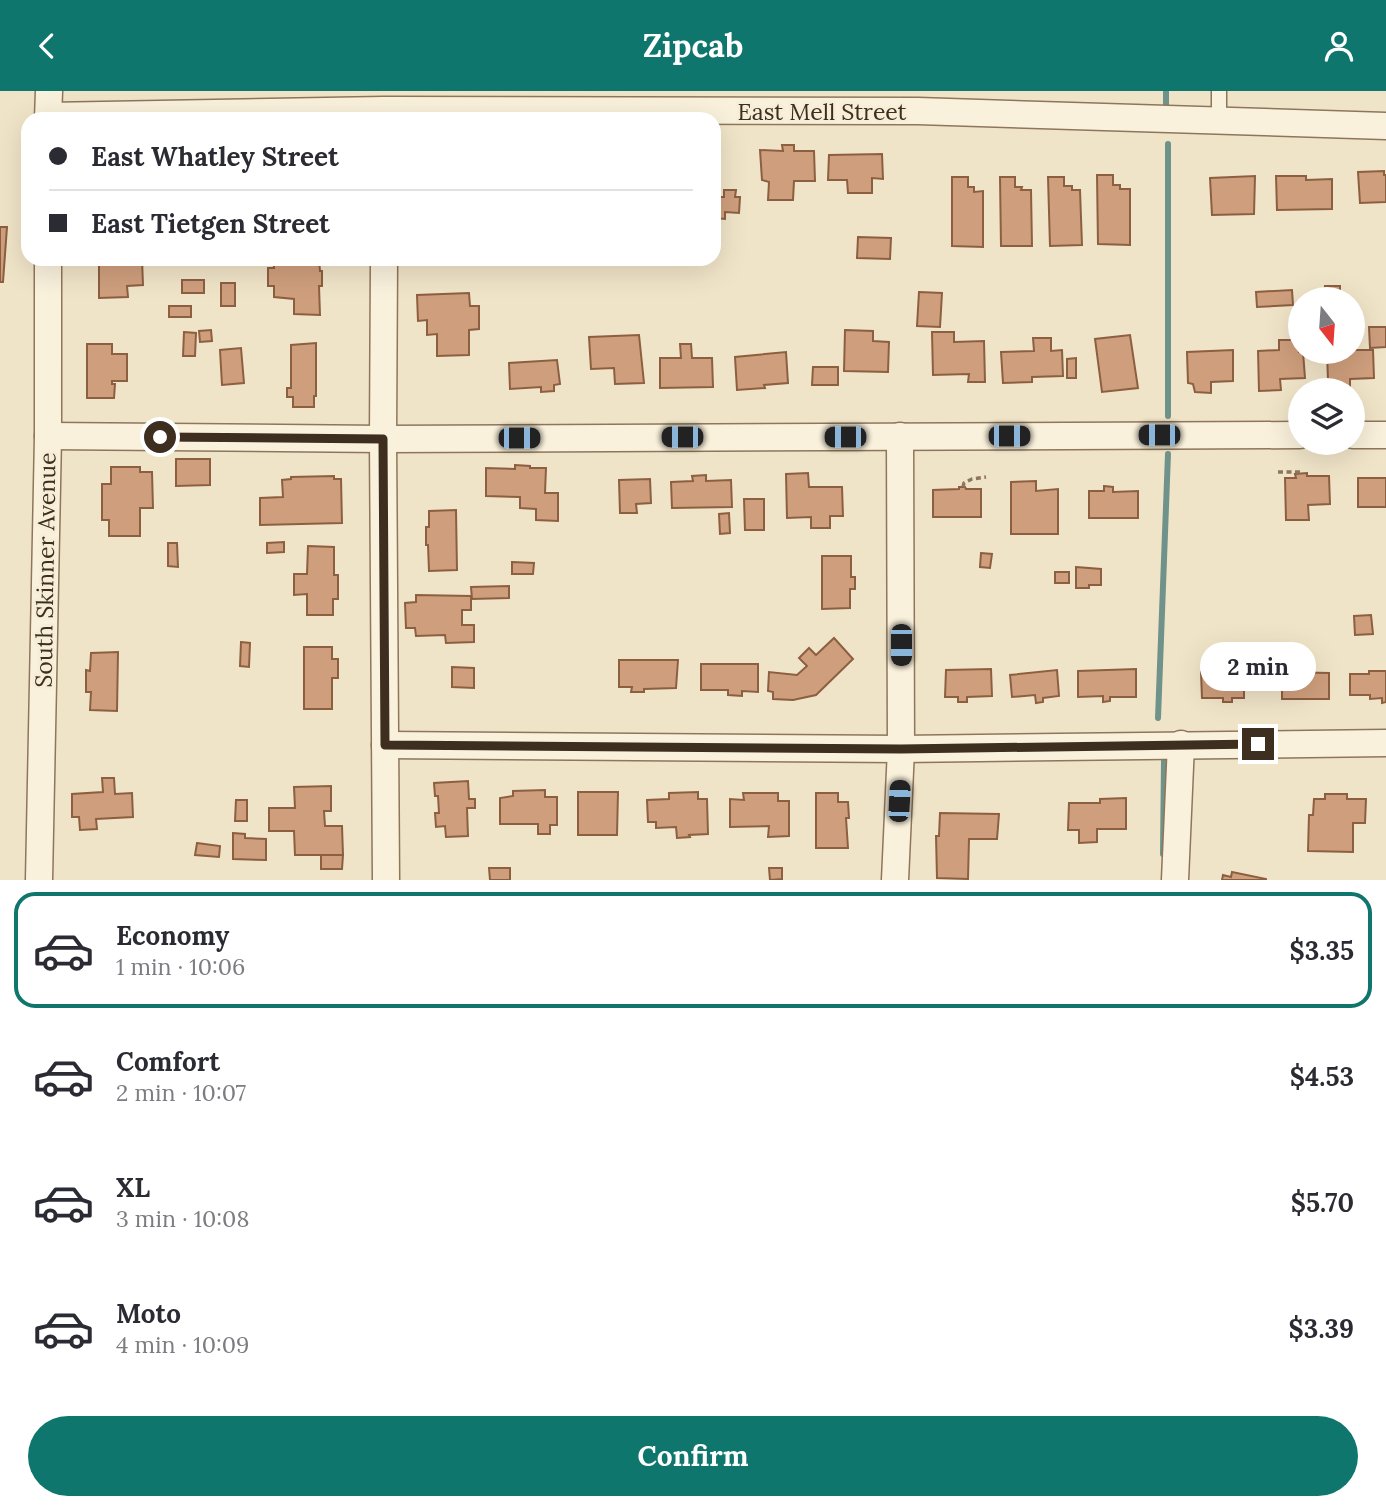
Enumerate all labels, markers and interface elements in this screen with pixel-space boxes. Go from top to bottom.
text: Zipcab [643,25,743,66]
icon: back [28,27,66,65]
icon: person [1320,27,1358,65]
street label: East Mell Street [738,97,907,126]
text: East Whatley Street [91,140,339,173]
text: East Tietgen Street [91,207,330,240]
north arrow [1288,287,1365,364]
map controls [1288,287,1365,455]
button: layers [1288,378,1365,455]
route start [144,421,176,453]
car [1139,425,1181,446]
car [989,426,1031,447]
car [662,427,704,448]
car [825,427,867,448]
car [499,428,541,449]
street label: South Skinner Avenue [28,452,62,688]
car [891,624,912,666]
callout: 2 min [1200,643,1316,691]
text: 2 min [1227,652,1289,681]
route end [1242,728,1274,760]
car [888,779,911,823]
icon: car [32,919,95,982]
text: Economy [116,919,229,952]
text: $3.35 [1289,934,1354,967]
text: 1 min · 10:06 [116,952,245,981]
icon: car [32,1045,95,1108]
text: Comfort [116,1045,220,1078]
text: $4.53 [1290,1060,1354,1093]
text: 2 min · 10:07 [116,1078,246,1107]
icon: car [32,1171,95,1234]
text: XL [116,1171,150,1204]
text: $5.70 [1291,1186,1354,1219]
text: 3 min · 10:08 [116,1204,249,1233]
icon: car [32,1297,95,1360]
text: Moto [116,1297,181,1330]
text: $3.39 [1289,1312,1354,1345]
text: 4 min · 10:09 [116,1330,249,1359]
button: Confirm [28,1416,1358,1496]

